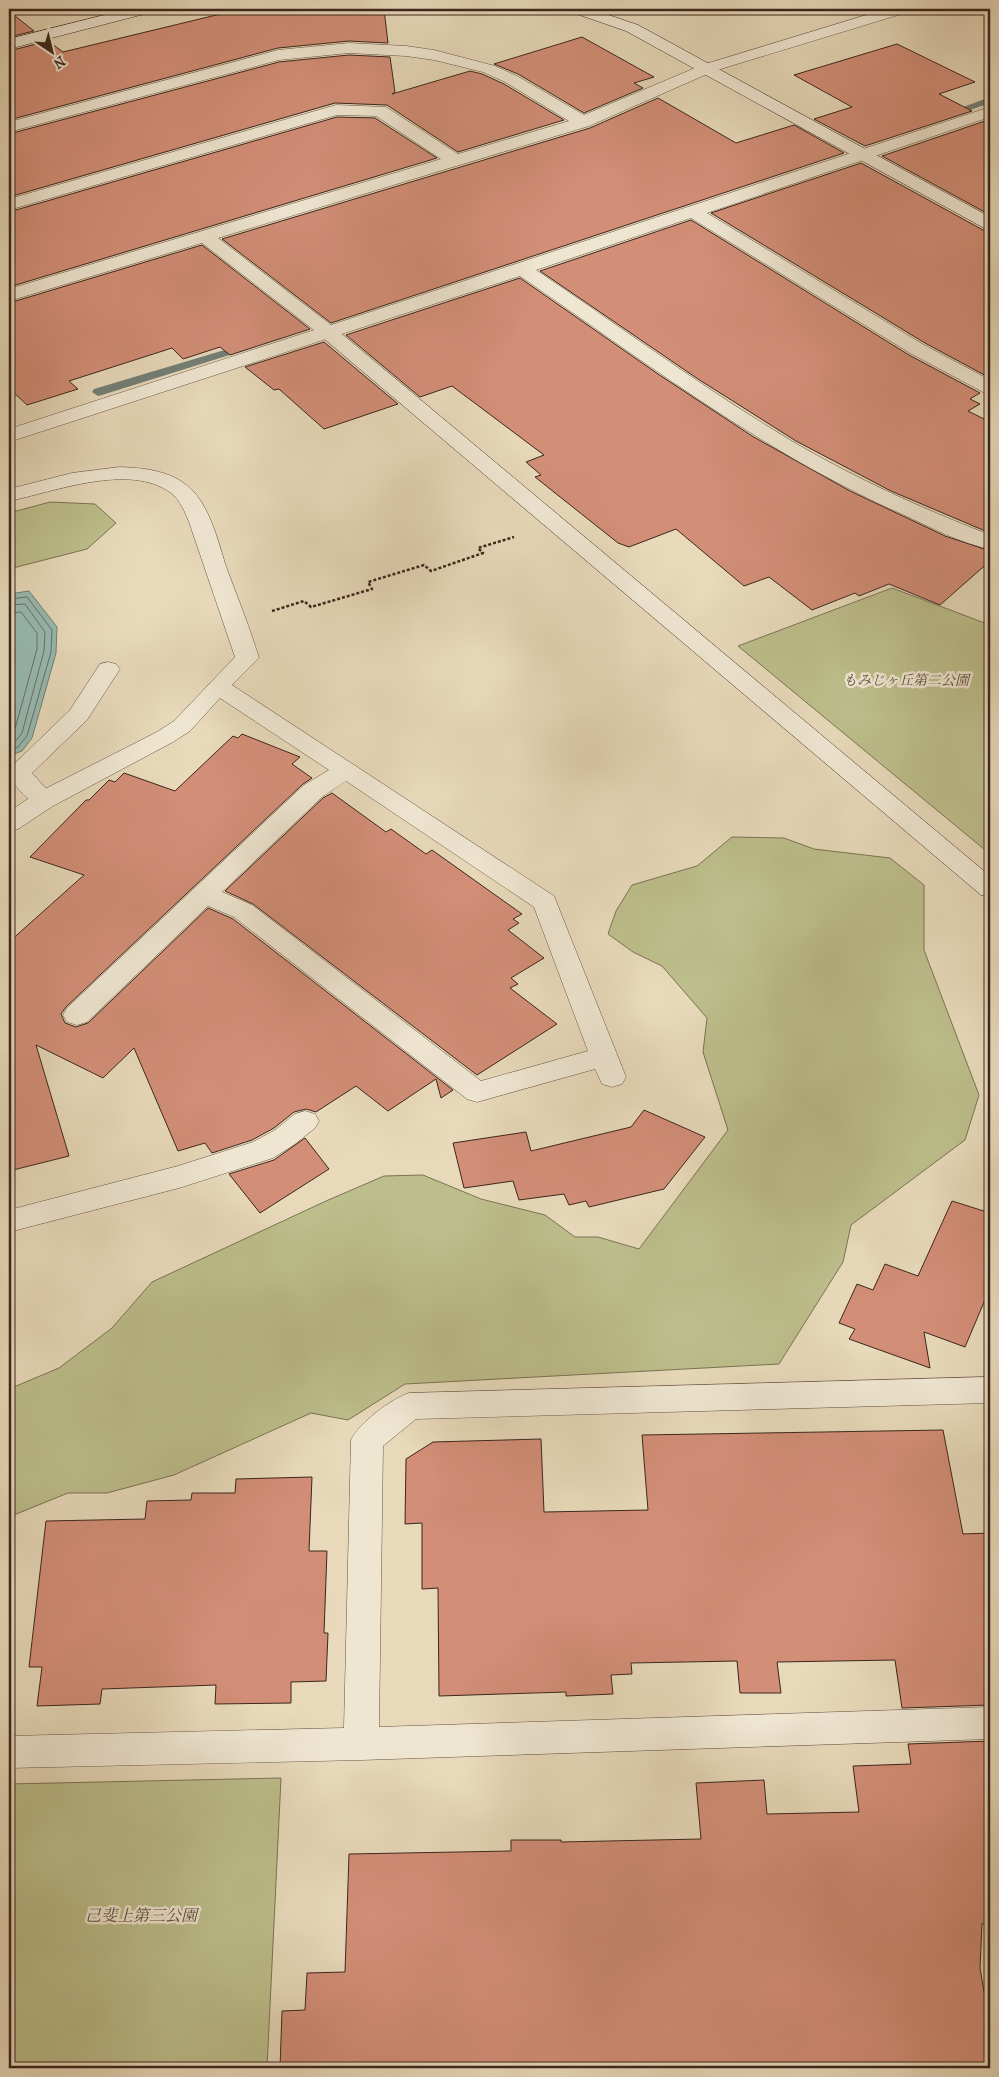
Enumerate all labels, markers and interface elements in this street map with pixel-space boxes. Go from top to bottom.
north arrow [28,28,78,78]
text: N [50,52,68,72]
park label: もみじヶ丘第二公園 [843,672,971,689]
park label: 己斐上第三公園 [85,1906,200,1925]

